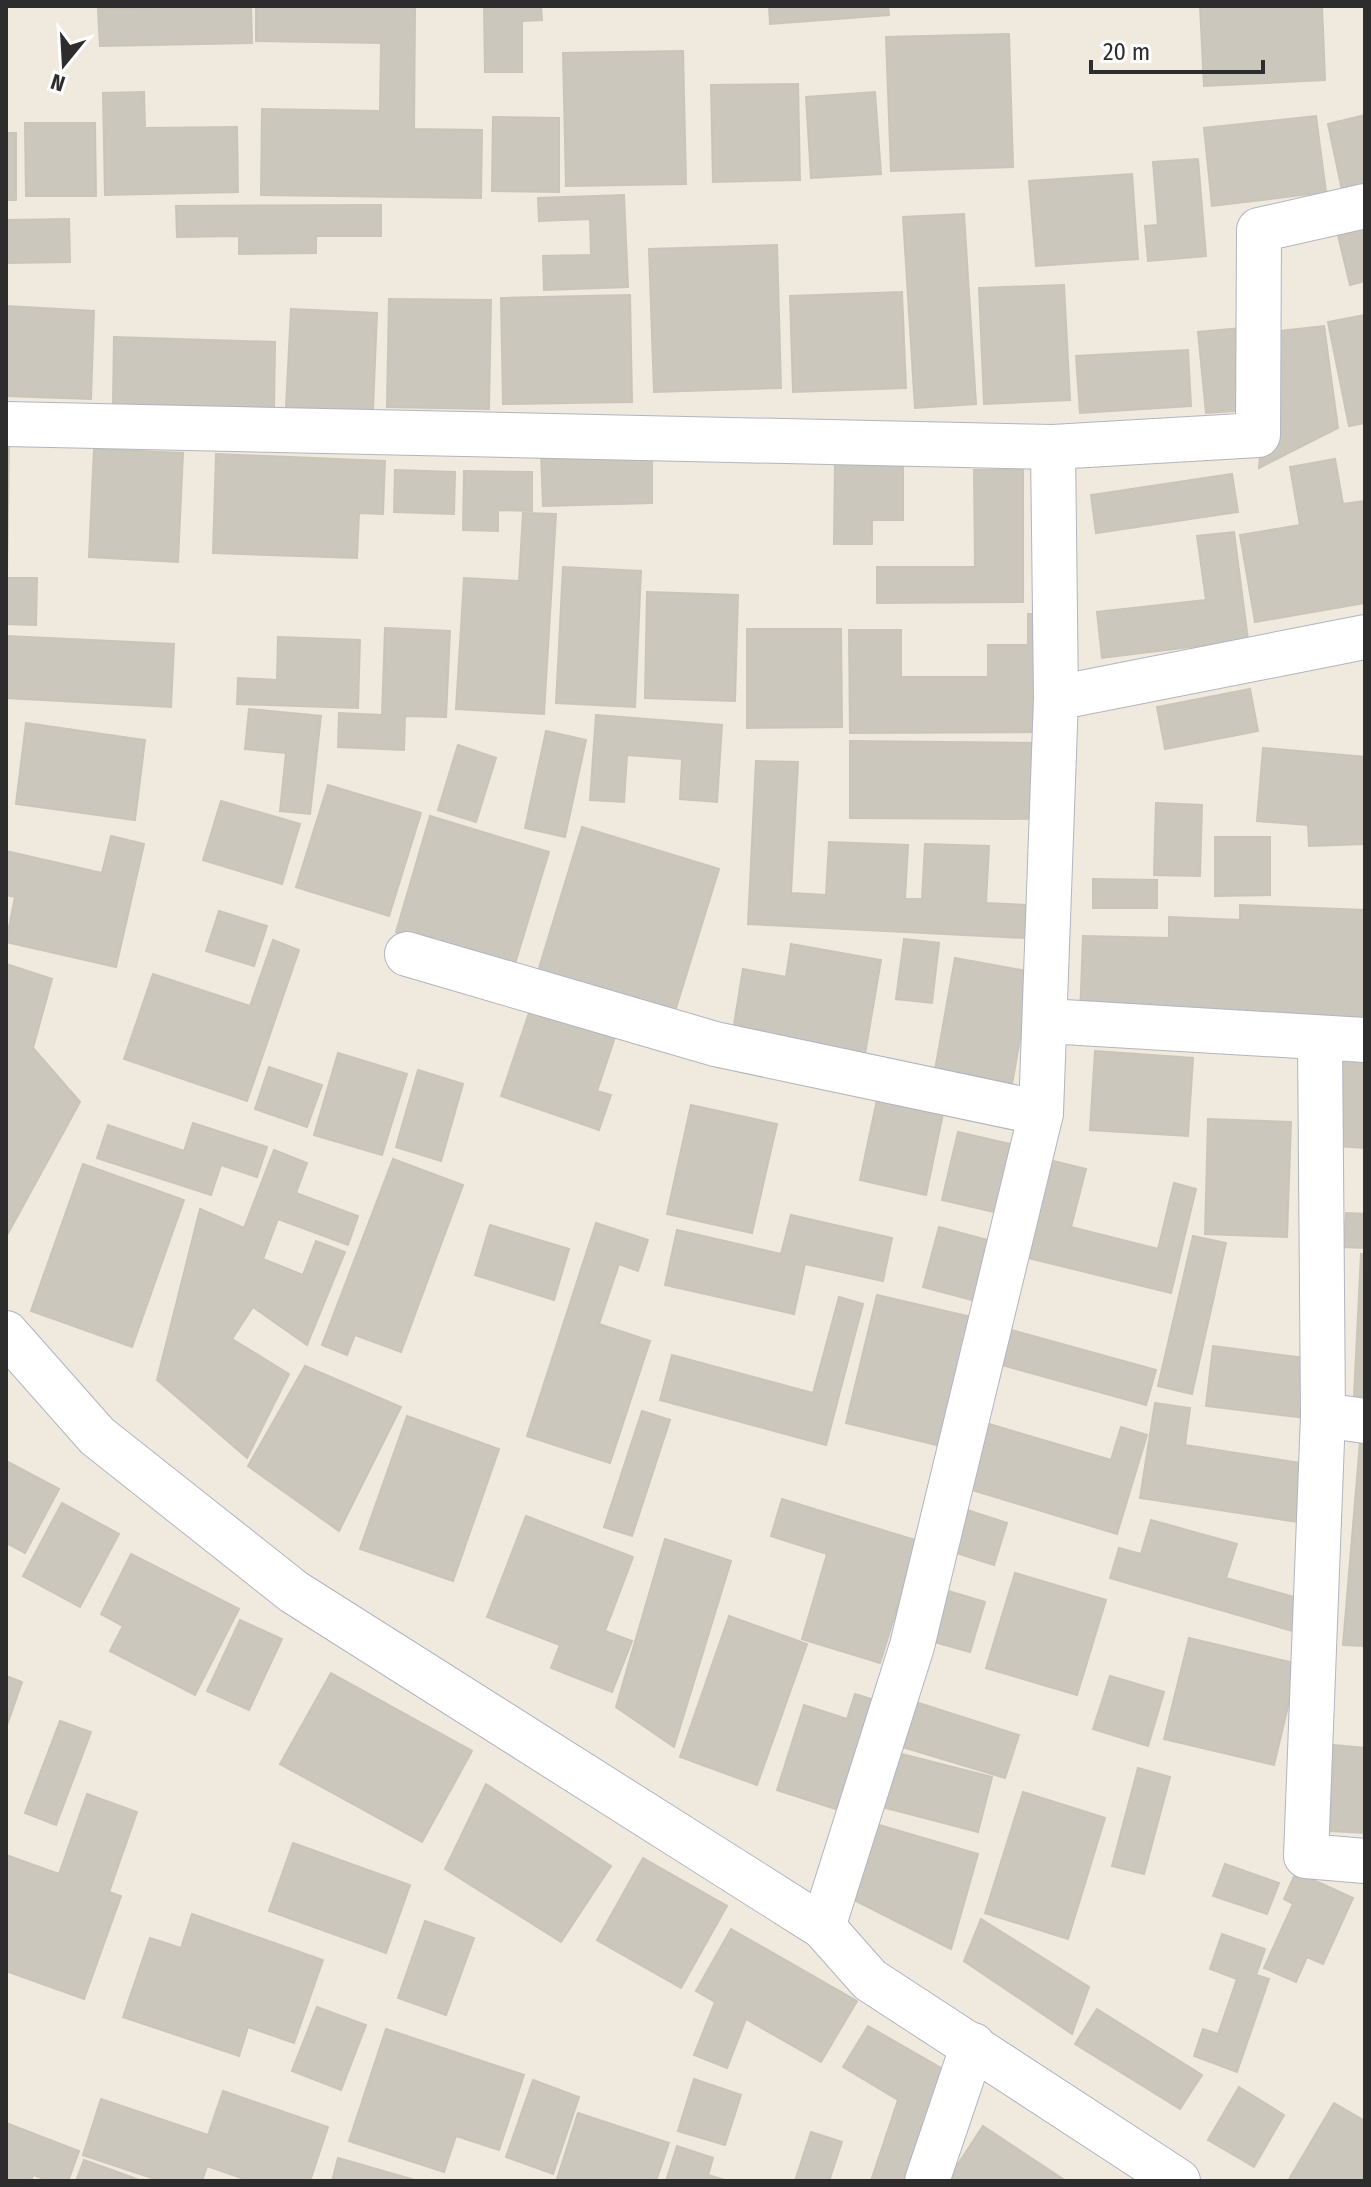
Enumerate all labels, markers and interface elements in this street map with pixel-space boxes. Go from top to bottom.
north arrow [24,24,104,104]
scale bar [1091,24,1263,74]
text: 20 m [1103,38,1150,66]
text: N [48,68,68,97]

